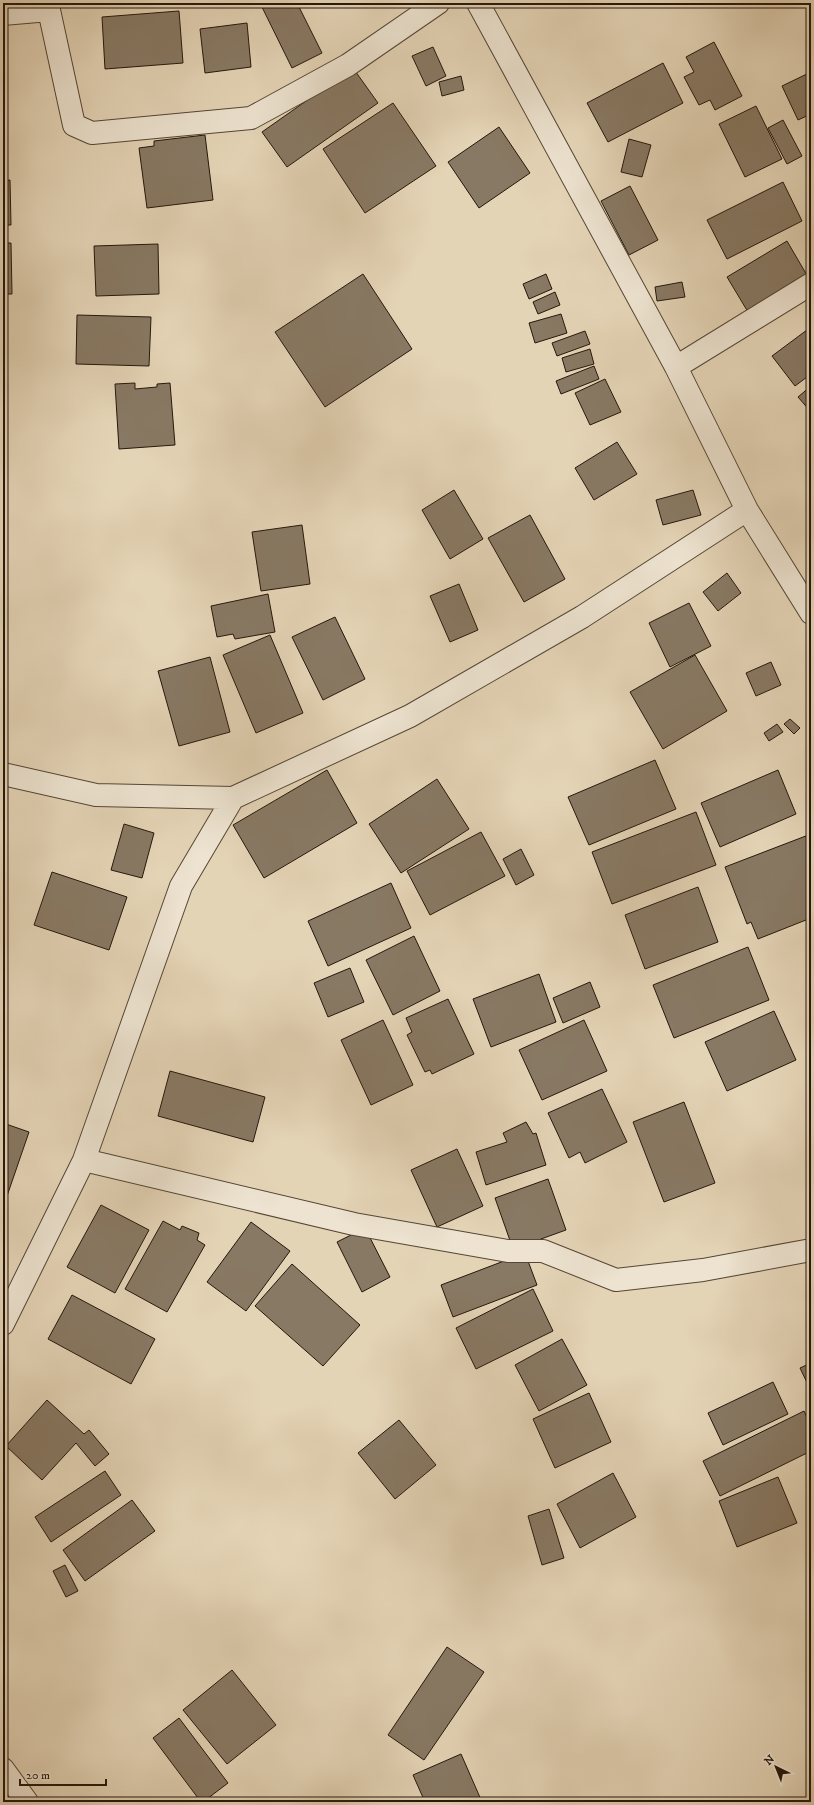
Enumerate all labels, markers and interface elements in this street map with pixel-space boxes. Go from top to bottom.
north arrow [756,1747,796,1787]
text: N [762,1752,778,1769]
scale bar [20,1761,106,1787]
text: 20 m [26,1768,50,1783]

